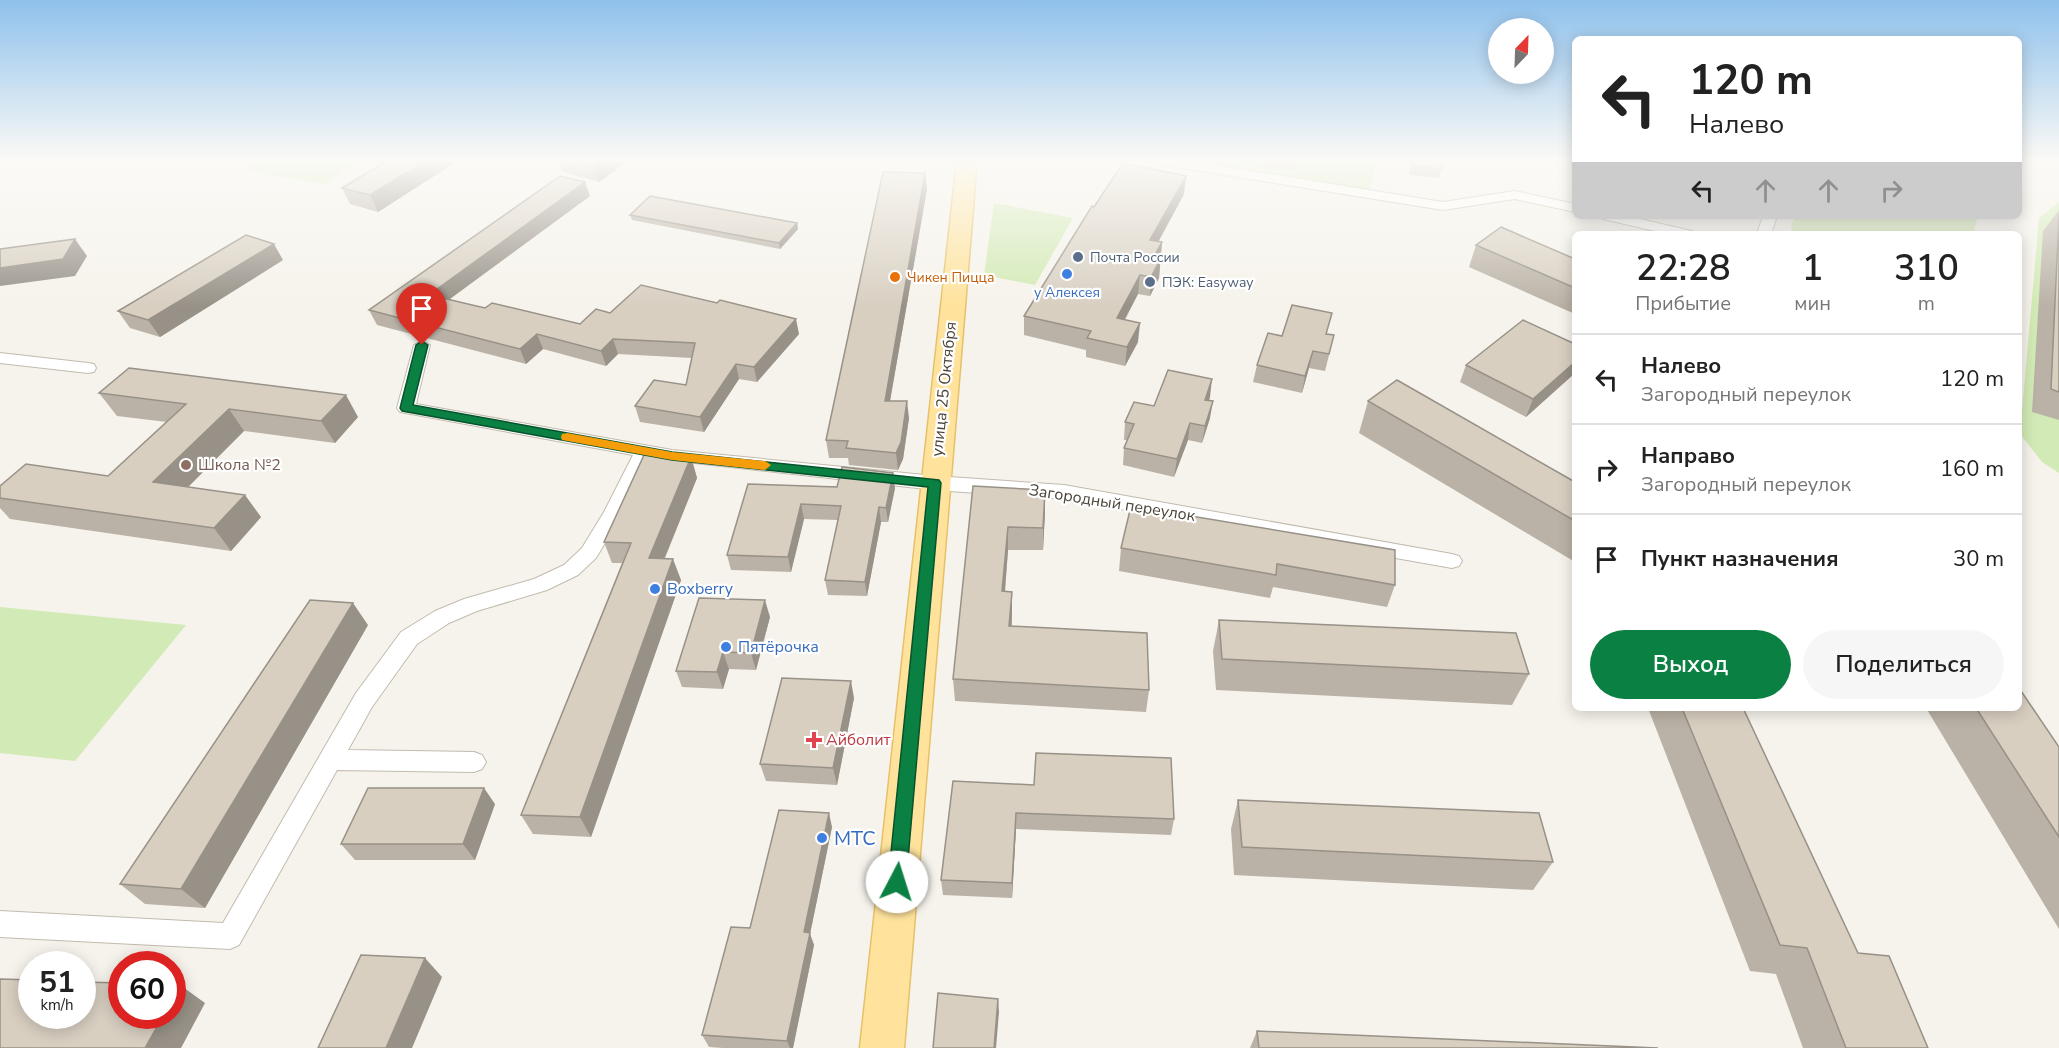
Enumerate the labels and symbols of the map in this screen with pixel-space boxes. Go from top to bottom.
north arrow [1488,18,1554,84]
place label: Почта России [1090,248,1180,267]
marker: Почта России [1071,250,1085,264]
marker: у Алексея [1060,267,1074,281]
place label: Чикен Пицца [907,268,994,287]
marker: Чикен Пицца [888,270,902,284]
place label: ПЭК: Easyway [1162,273,1254,292]
marker: ПЭК: Easyway [1143,275,1157,289]
pin [396,283,447,345]
place label: у Алексея [1034,283,1100,302]
street label: улица 25 Октября [926,320,962,458]
place label: Школа №2 [198,454,281,476]
marker: Школа №2 [179,458,193,472]
street label: Загородный переулок [1027,479,1197,527]
place label: Boxberry [667,578,734,600]
marker: Boxberry [648,582,662,596]
place label: Пятёрочка [738,636,819,658]
marker: Пятёрочка [719,640,733,654]
place label: Айболит [826,729,891,751]
marker: Айболит [807,733,821,747]
place label: МТС [834,825,876,852]
marker: МТС [815,831,829,845]
position arrow [865,850,929,914]
speed limit sign: 60 [108,951,186,1029]

